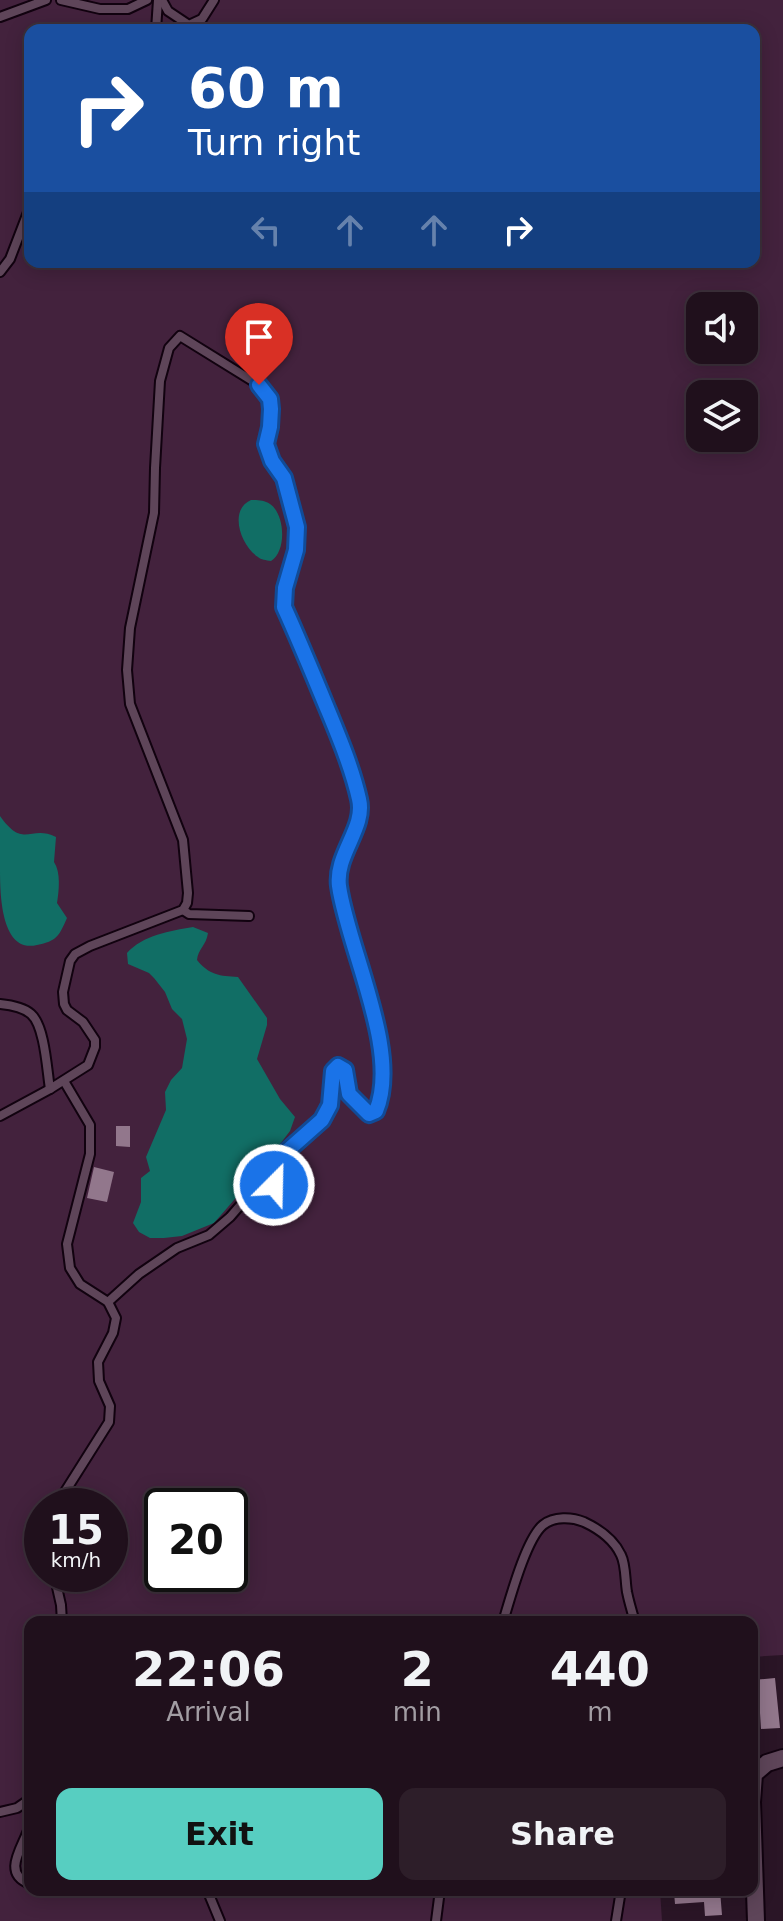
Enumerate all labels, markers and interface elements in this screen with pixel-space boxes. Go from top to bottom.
text: 60 m [188,55,344,120]
icon: right [56,56,160,160]
text: Turn right [188,122,360,163]
icon: left [244,208,288,252]
icon: ahead [328,208,372,252]
icon: ahead [412,208,456,252]
icon: right [496,208,540,252]
map controls [686,292,758,452]
button: sound [686,292,758,364]
pin [225,303,293,385]
icon: arrive [237,315,281,359]
button: layers [686,380,758,452]
position arrow [232,1143,316,1227]
speed limit sign: 20 [144,1488,248,1592]
text: 15 [48,1507,104,1553]
text: km/h [51,1548,101,1572]
text: 22:06 [132,1641,285,1697]
text: 2 [401,1641,434,1697]
text: 440 [550,1641,650,1697]
text: Arrival [166,1697,251,1727]
text: min [393,1697,442,1727]
text: m [587,1697,613,1727]
button: Exit [56,1788,383,1880]
button: Share [399,1788,726,1880]

